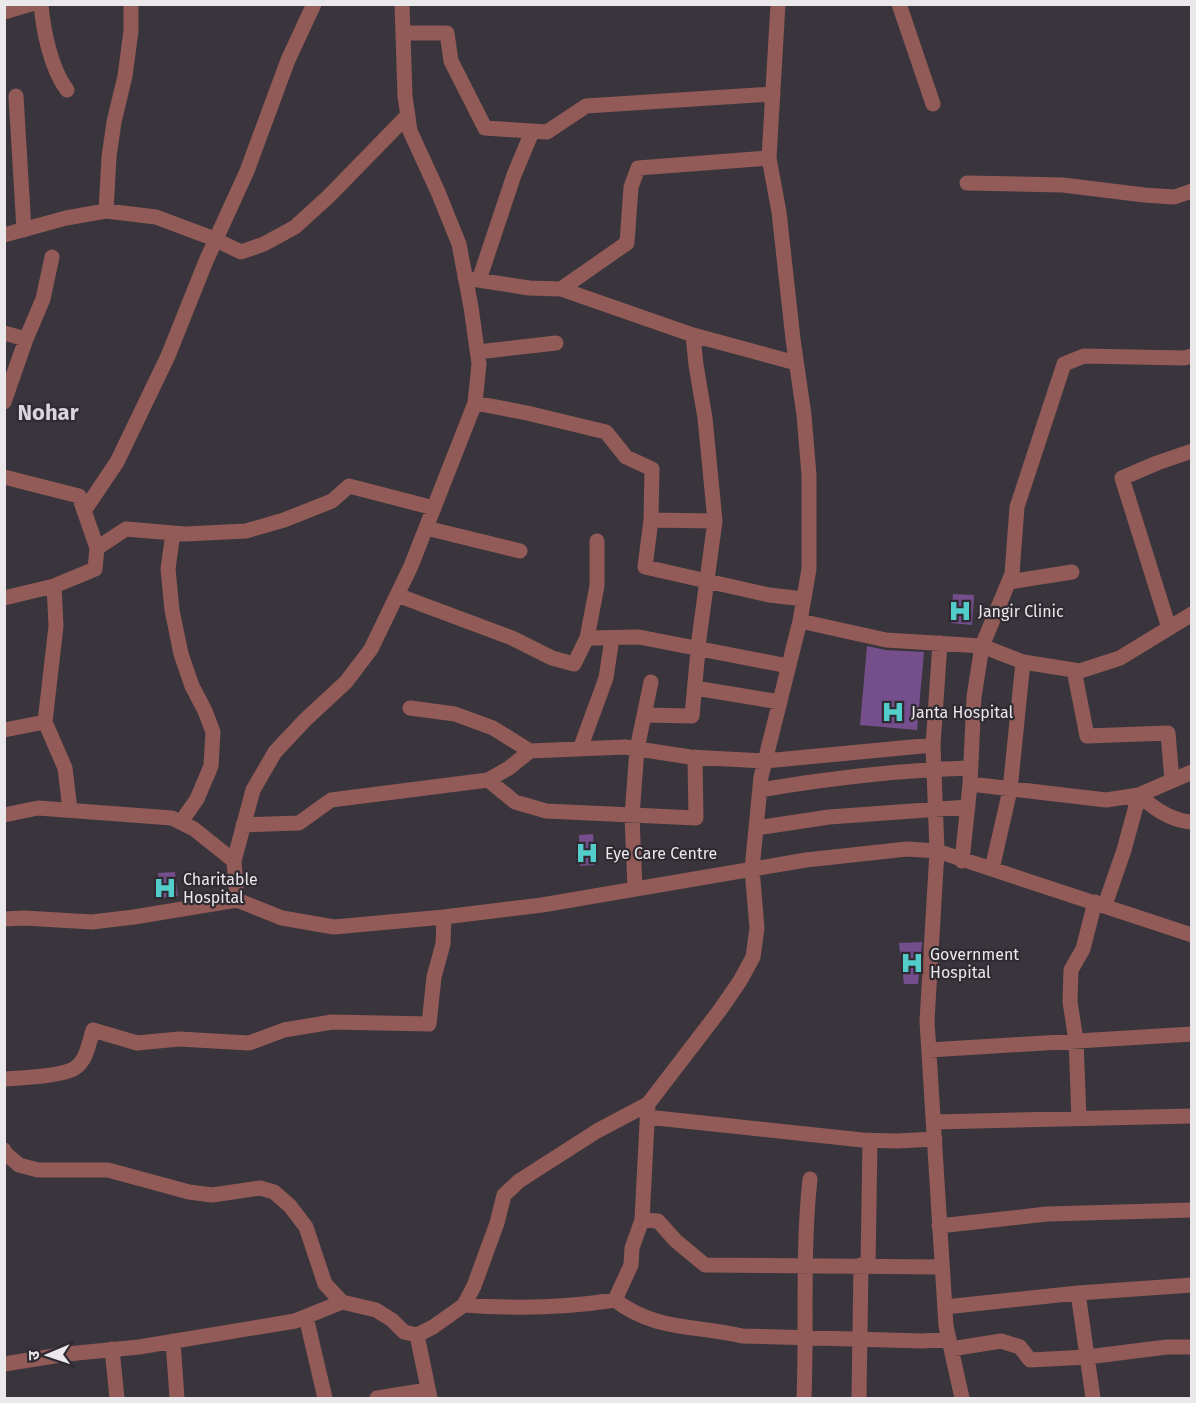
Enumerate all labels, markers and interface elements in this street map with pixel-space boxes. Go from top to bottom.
district label: Nohar [17,399,79,426]
hospital icon: Jangir Clinic [947,598,973,624]
place label: Jangir Clinic [978,602,1064,621]
hospital icon: Janta Hospital [880,699,906,725]
place label: Janta Hospital [911,703,1013,722]
hospital icon: Eye Care Centre [574,840,600,866]
place label: Eye Care Centre [605,844,717,863]
place label: Charitable Hospital [183,870,258,907]
hospital icon: Charitable Hospital [152,875,178,901]
place label: Government Hospital [930,945,1019,982]
hospital icon: Government Hospital [899,950,925,976]
north arrow [18,1325,78,1385]
text: उ [24,1350,43,1361]

